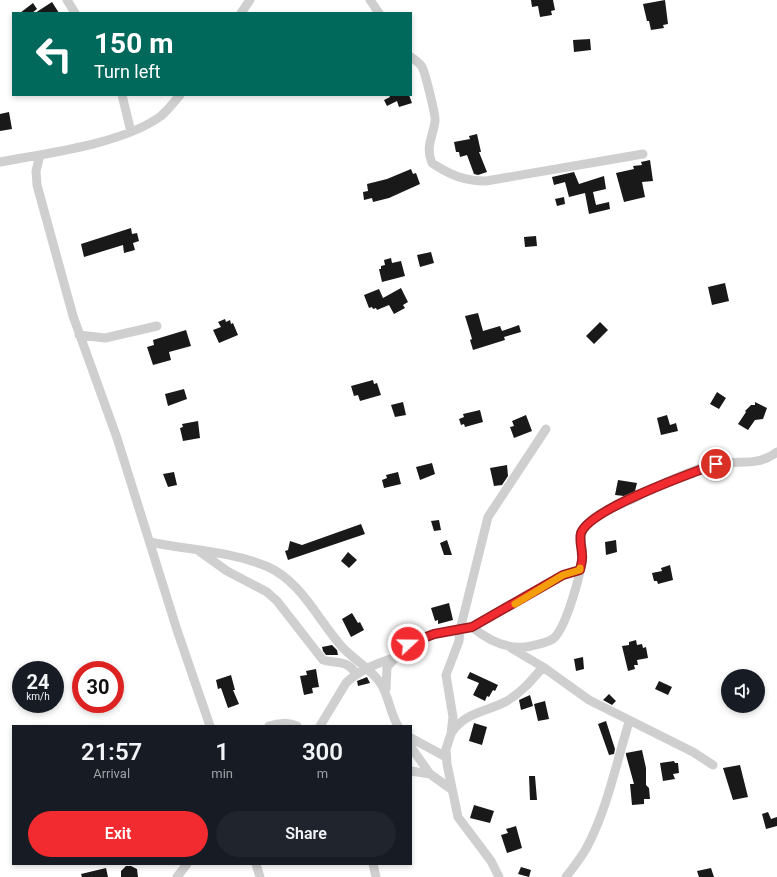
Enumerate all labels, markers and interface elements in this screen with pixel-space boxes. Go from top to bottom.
text: 150 m [94,27,173,60]
icon: left [28,28,80,80]
text: Turn left [94,61,160,82]
pin [699,447,733,481]
icon: arrive [705,453,727,475]
position arrow [387,623,429,665]
speed limit sign: 30 [72,661,124,713]
map controls [721,669,765,713]
button: sound [721,669,765,713]
text: 24 [27,670,49,694]
text: km/h [26,691,50,702]
text: 21:57 [81,738,142,766]
text: 1 [215,738,229,766]
text: 300 [302,738,343,766]
text: Arrival [93,766,130,781]
text: min [211,766,233,781]
text: m [317,766,328,781]
button: Exit [28,811,208,857]
button: Share [216,811,396,857]

